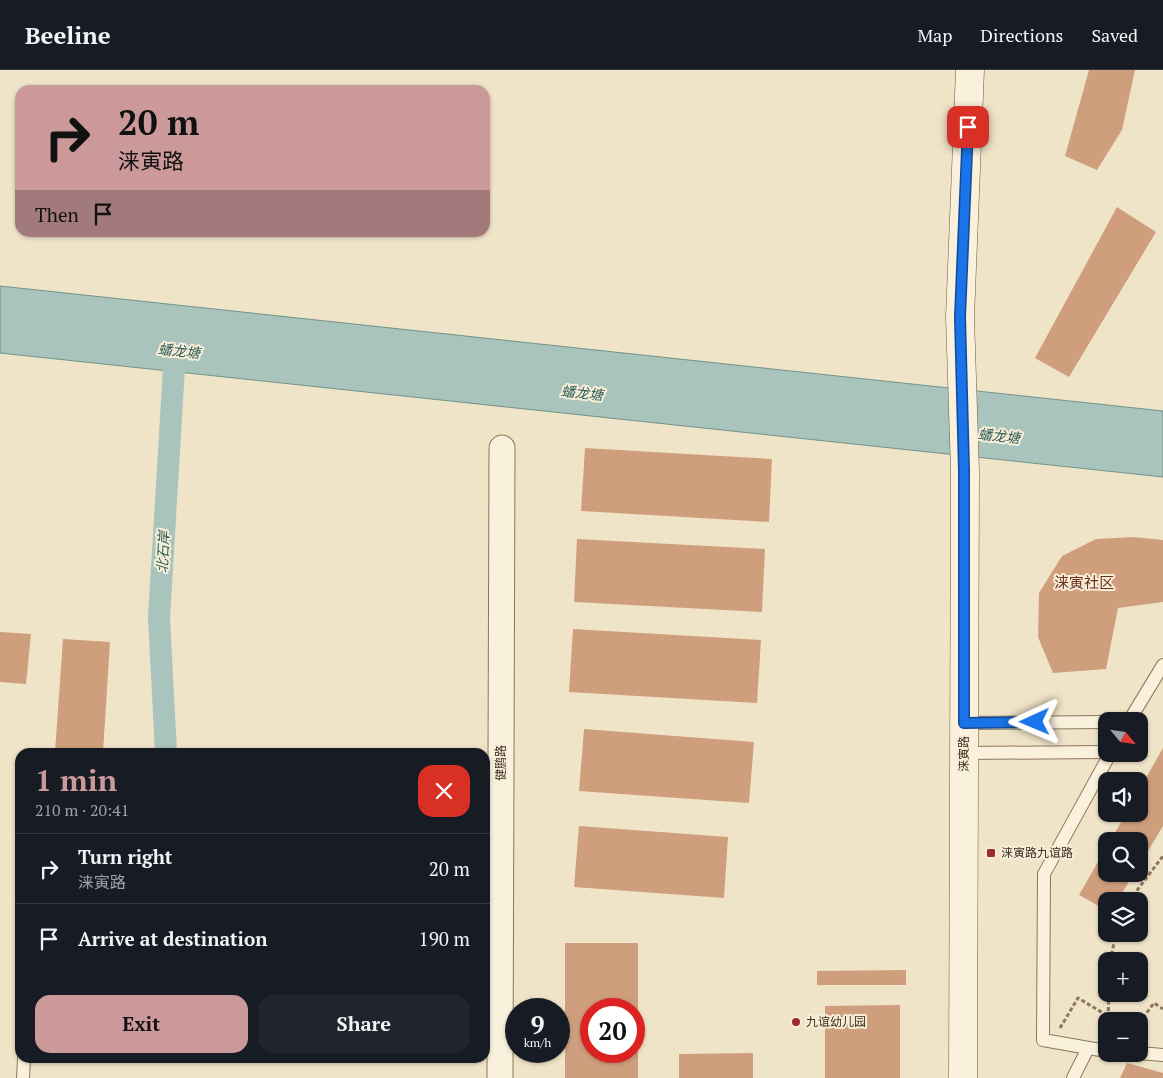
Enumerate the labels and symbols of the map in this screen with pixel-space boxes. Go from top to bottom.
pin [947,106,989,148]
water label: 蟠龙塘 [157,339,203,362]
water label: 蟠龙塘 [560,381,606,404]
water label: 蟠龙塘 [977,424,1023,447]
water label: 北石岸 [152,529,173,573]
district label: 涞寅社区 [1054,572,1114,592]
position arrow [1008,695,1060,747]
north arrow [1098,712,1148,762]
street label: 涞寅路 [956,736,971,772]
street label: 健鹏路 [493,745,508,781]
place label: 涞寅路九谊路 [1001,845,1073,860]
marker: 涞寅路九谊路 [985,847,997,859]
speed limit sign: 20 [580,998,645,1063]
place label: 九谊幼儿园 [806,1014,866,1029]
marker: 九谊幼儿园 [790,1016,802,1028]

